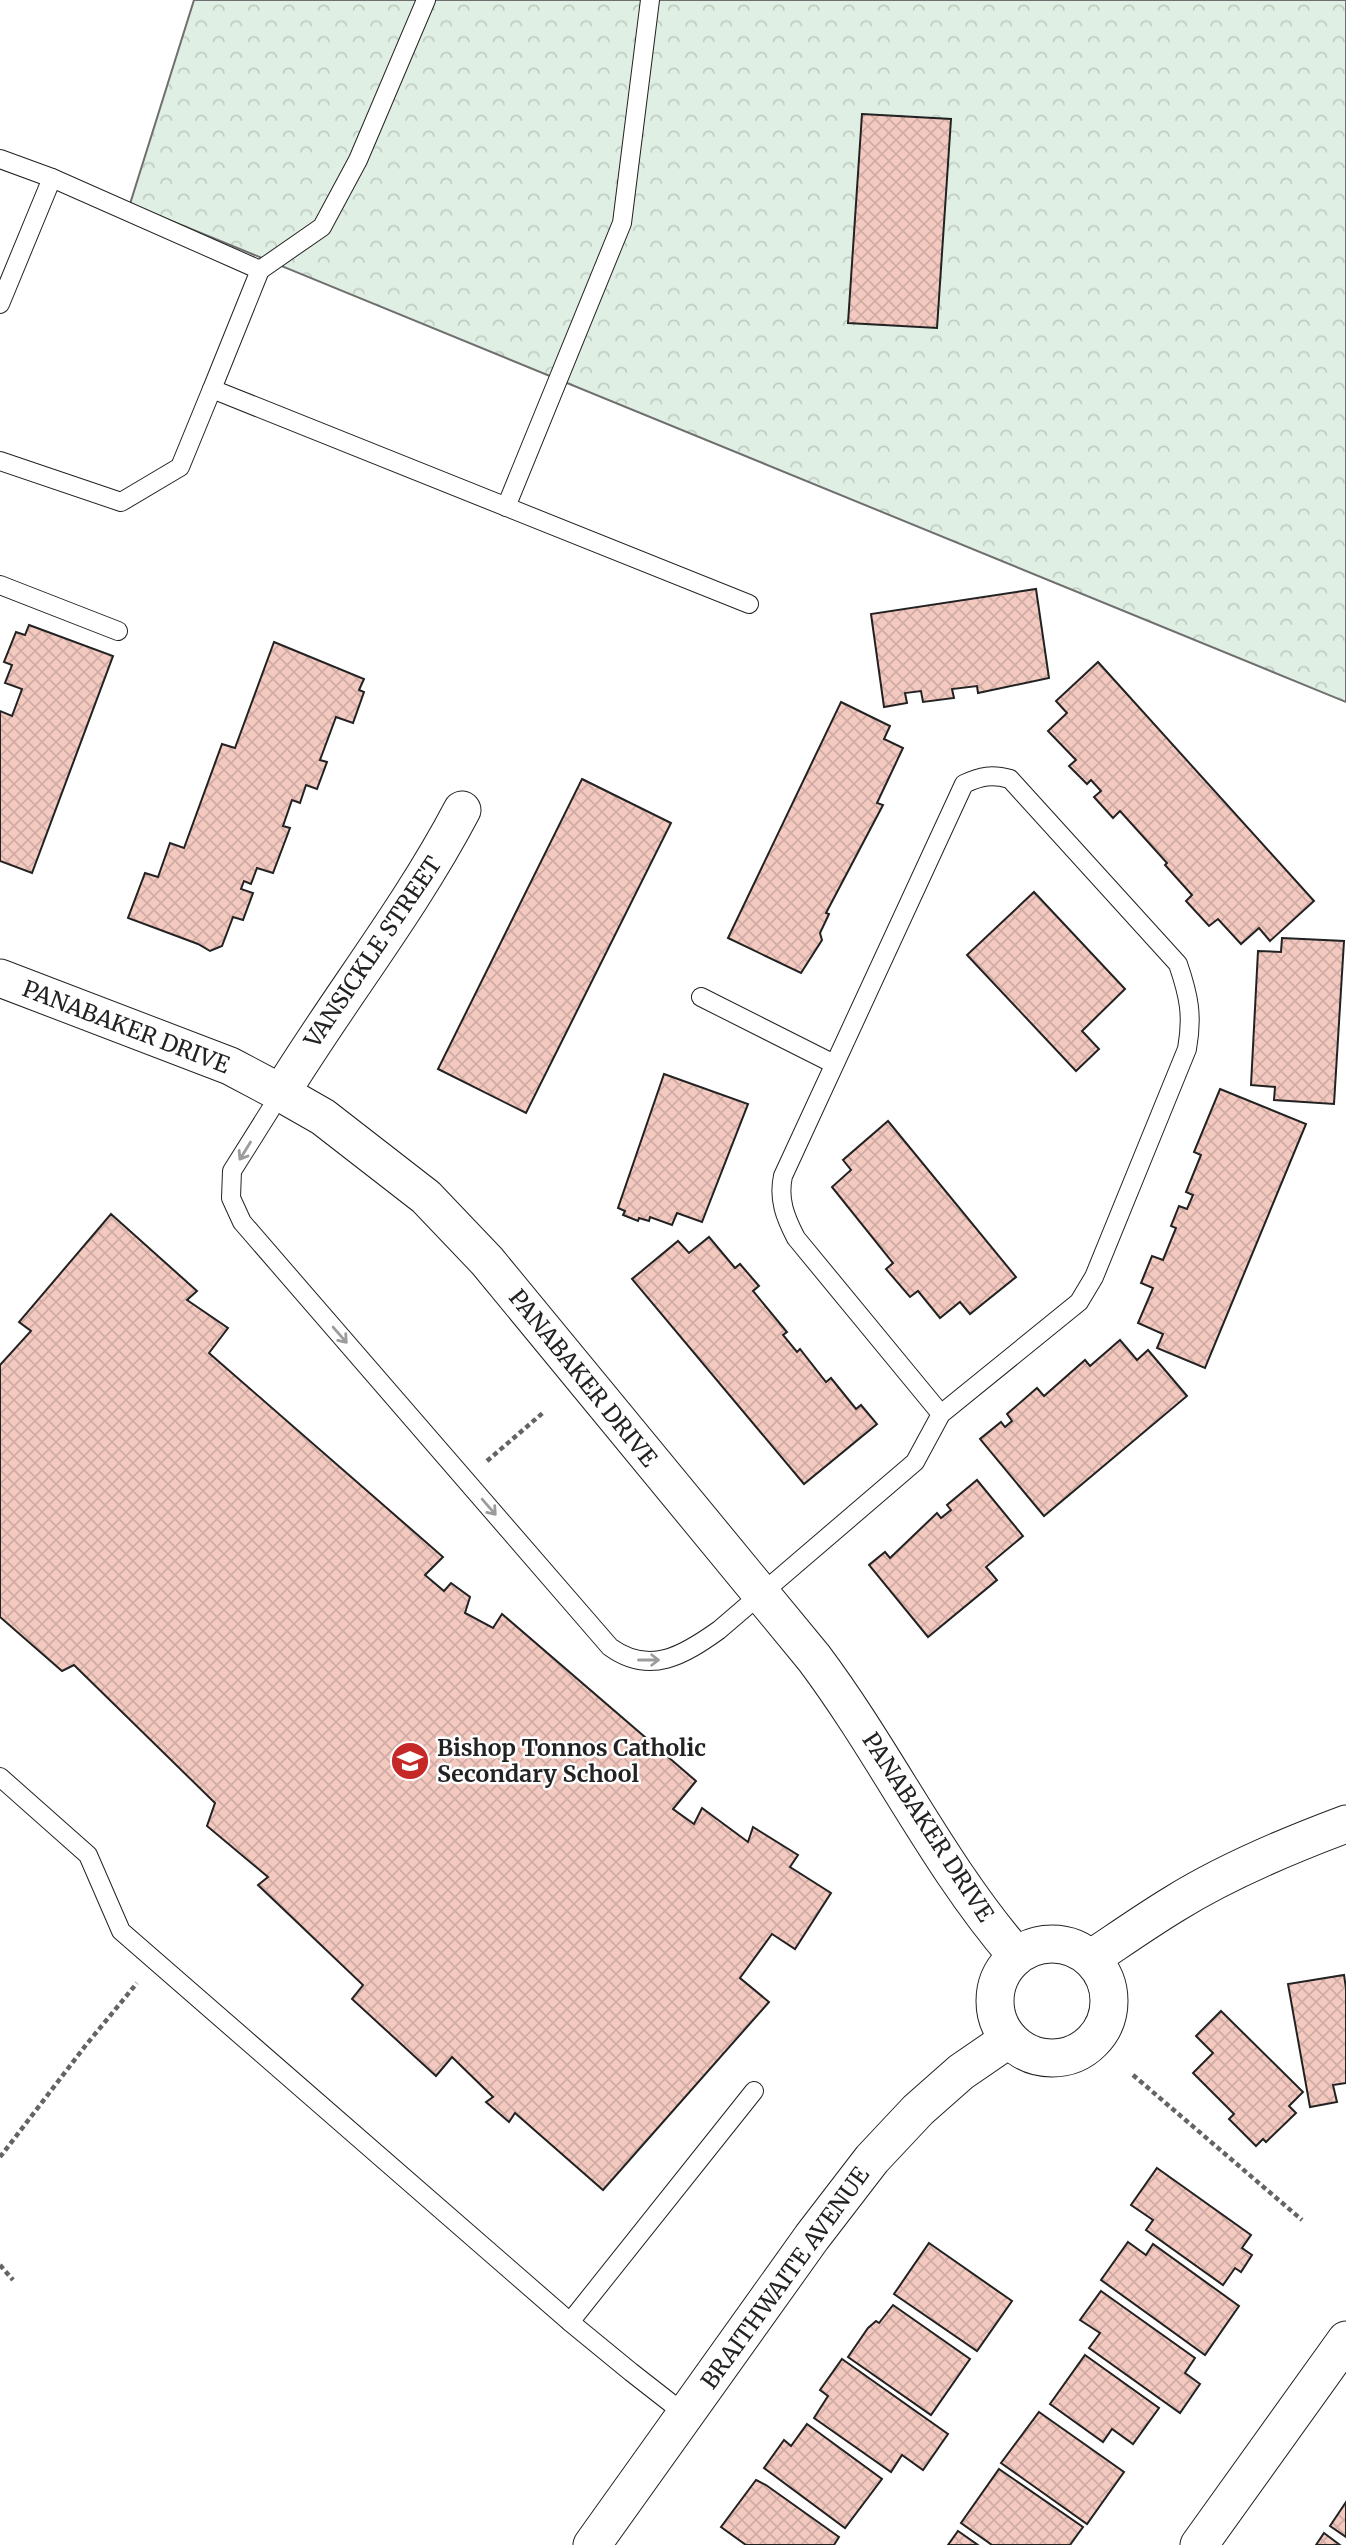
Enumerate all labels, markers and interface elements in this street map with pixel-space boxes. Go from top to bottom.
street label: VANSICKLE STREET [297,851,447,1054]
street label: PANABAKER DRIVE [18,974,234,1080]
one-way arrow [238,1140,252,1160]
street label: PANABAKER DRIVE [503,1283,664,1472]
one-way arrow [332,1326,348,1344]
one-way arrow [481,1498,497,1516]
one-way arrow [637,1653,660,1667]
street label: PANABAKER DRIVE [856,1727,1001,1927]
place label: Bishop Tonnos Catholic Secondary School [437,1733,706,1788]
school or university icon: Bishop Tonnos Catholic Secondary School [389,1740,431,1782]
street label: BRAITHWAITE AVENUE [694,2161,875,2394]

